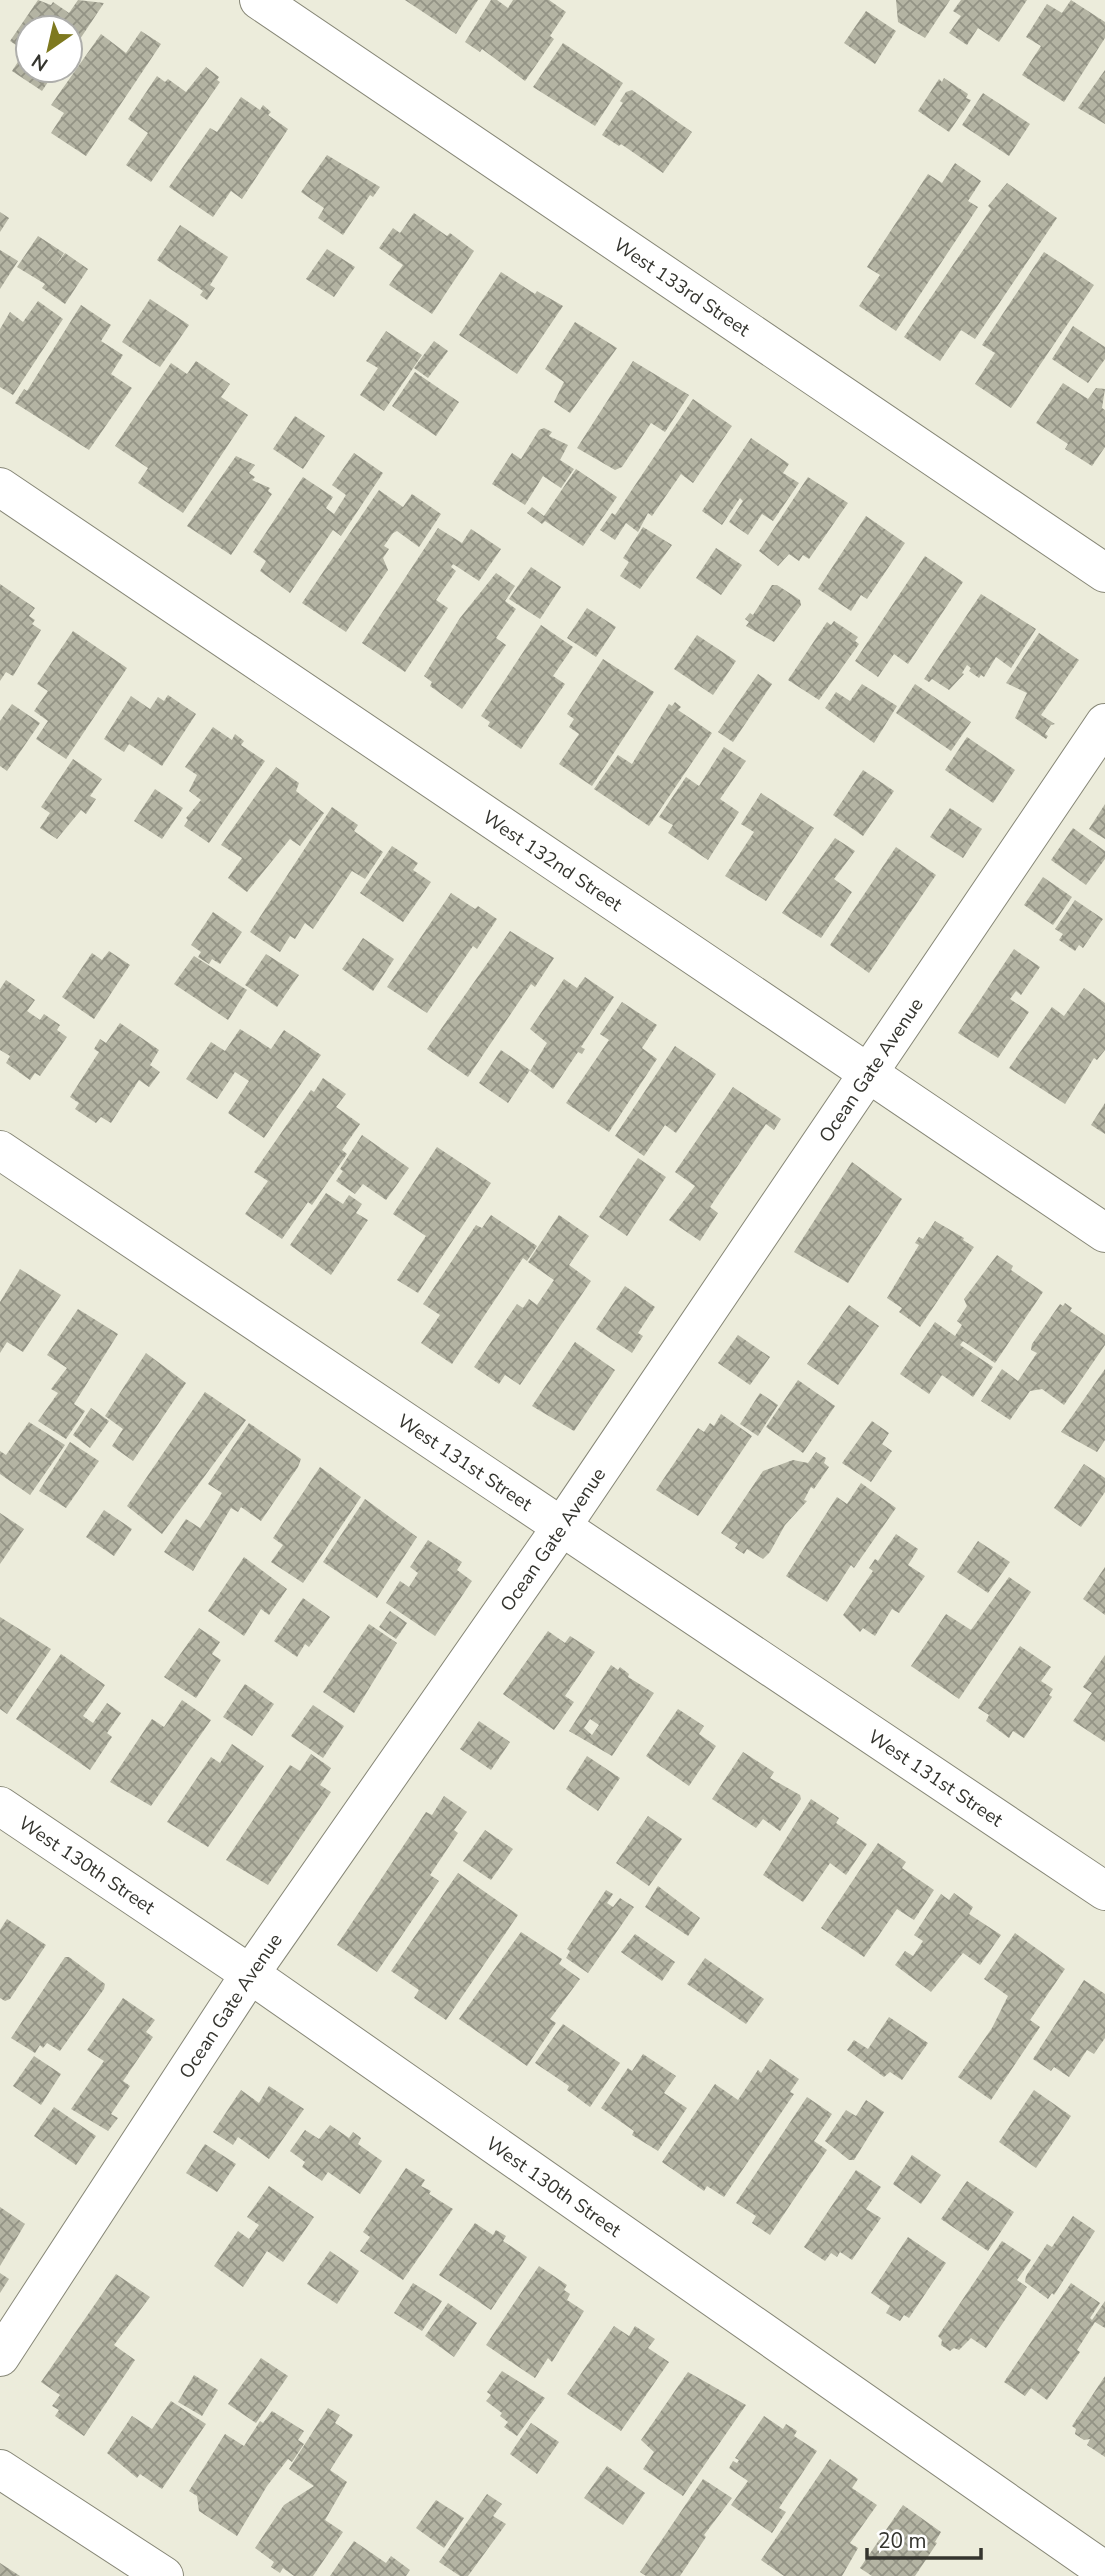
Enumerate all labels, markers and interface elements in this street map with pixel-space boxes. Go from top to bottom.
north arrow [14,14,84,84]
text: N [27,48,53,77]
street label: West 133rd Street [608,232,755,343]
street label: West 132nd Street [477,805,628,918]
street label: Ocean Gate Avenue [813,993,929,1148]
street label: West 131st Street [392,1408,537,1517]
street label: Ocean Gate Avenue [494,1463,612,1617]
street label: West 131st Street [863,1724,1008,1833]
street label: West 130th Street [13,1810,160,1921]
street label: Ocean Gate Avenue [173,1928,288,2084]
street label: West 130th Street [481,2131,626,2243]
scale bar [867,2516,981,2560]
text: 20 m [878,2527,927,2555]

